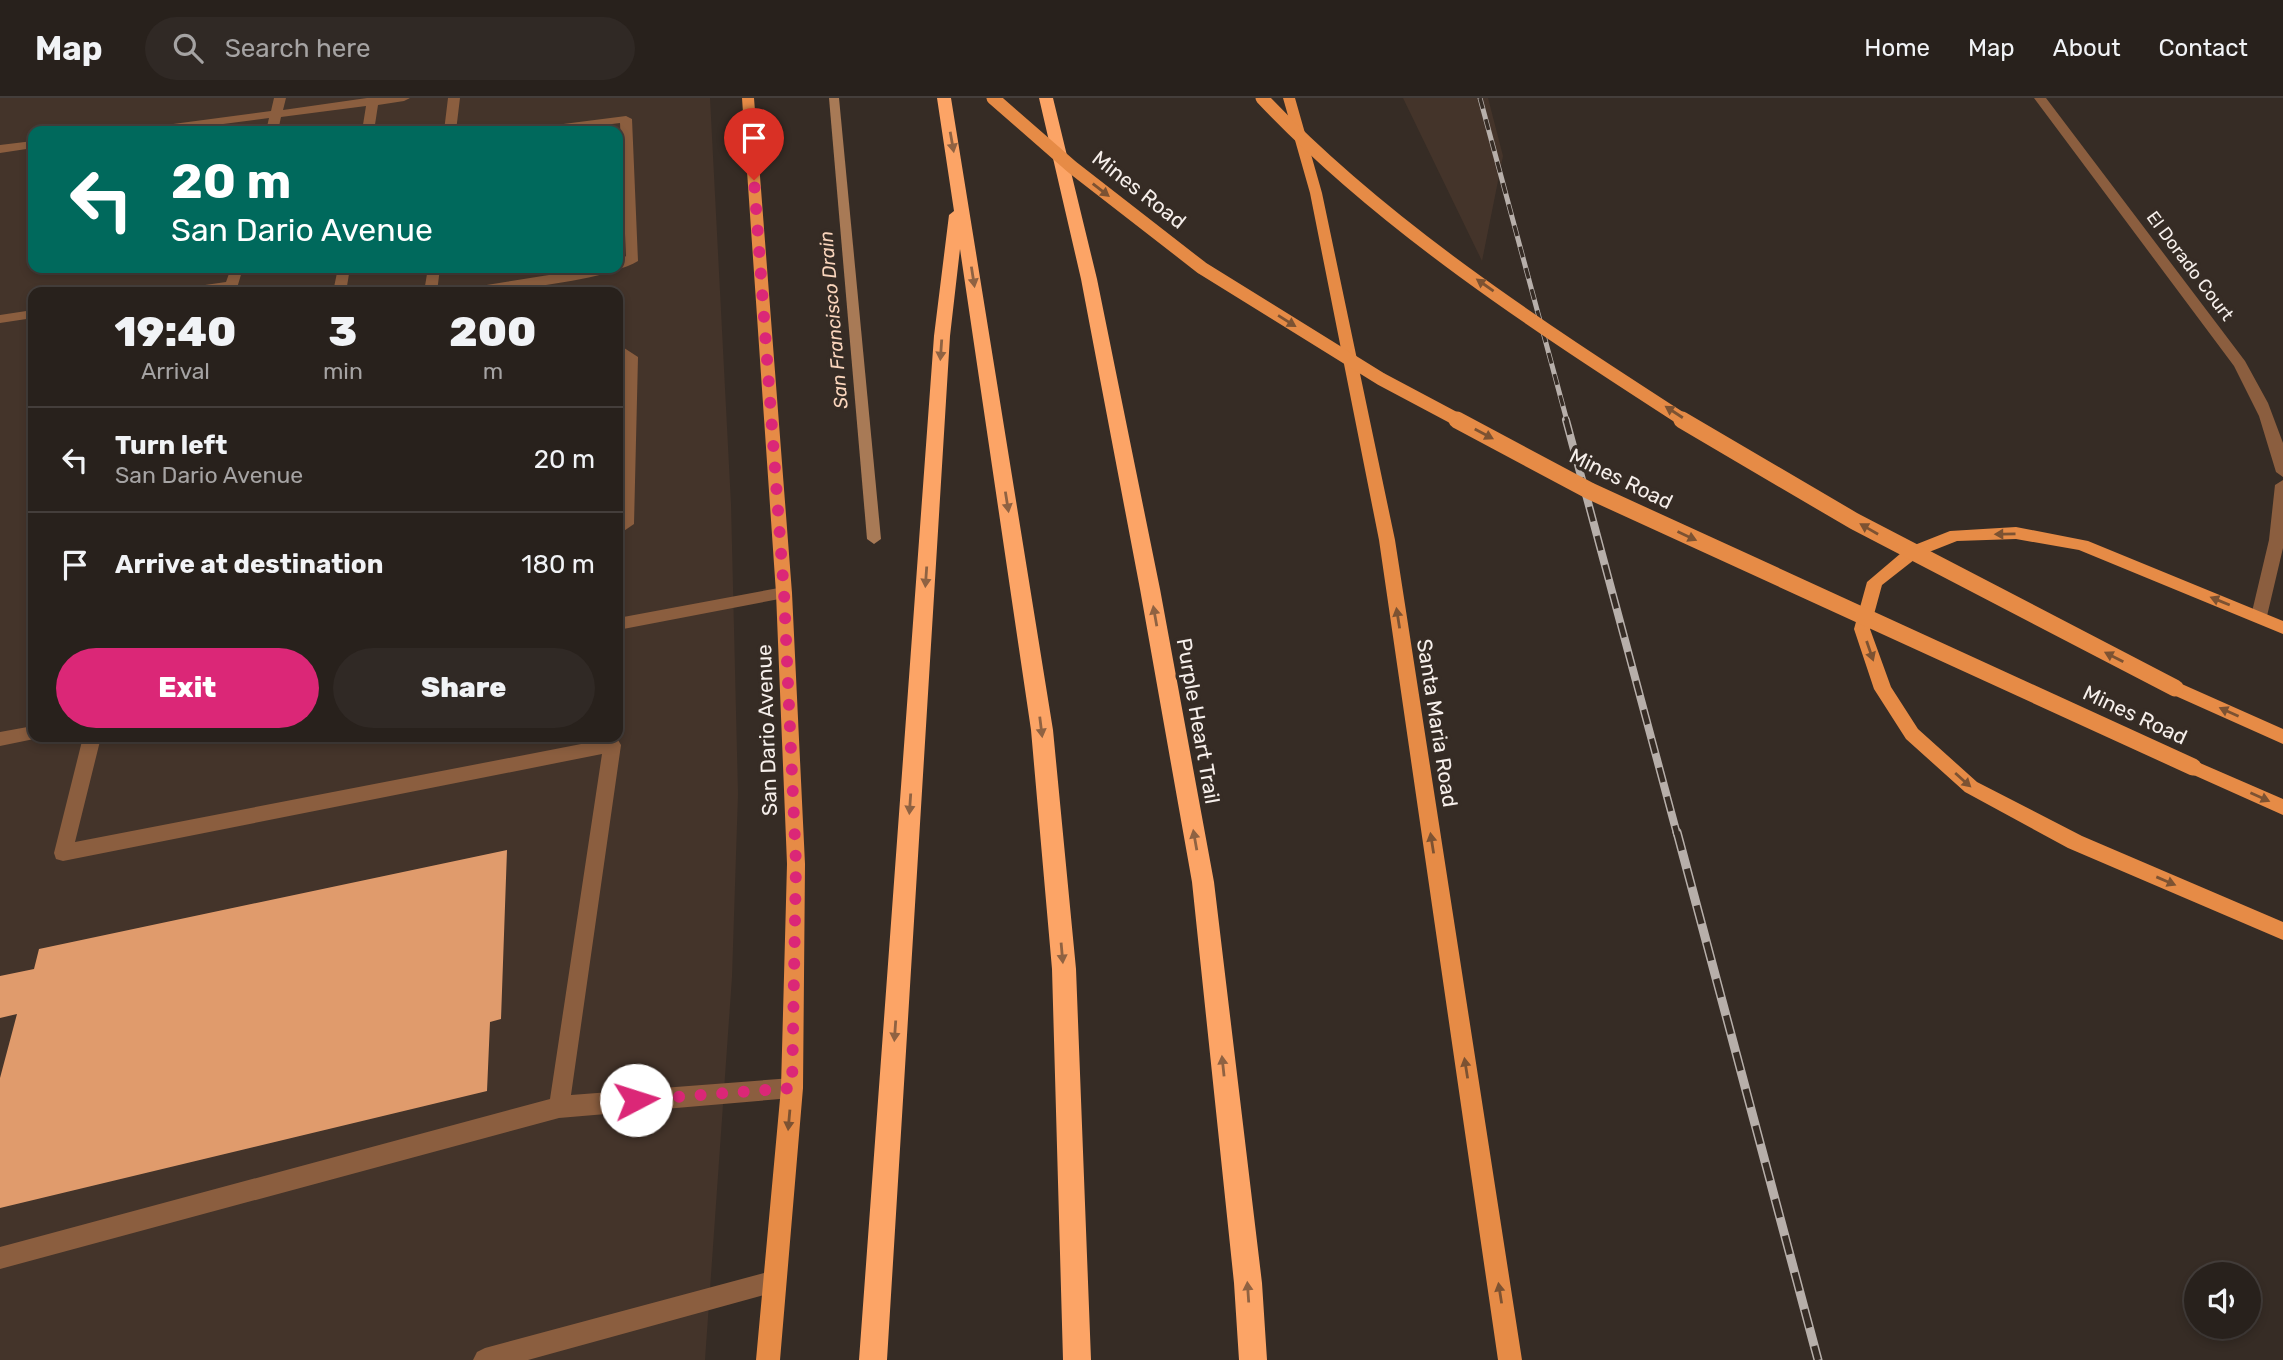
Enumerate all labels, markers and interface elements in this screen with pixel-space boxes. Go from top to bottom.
search box [145,17,635,80]
text: Map [35,29,103,68]
icon: search [169,29,207,67]
text: Search here [225,33,370,64]
text: Home [1864,34,1930,62]
text: Map [1968,34,2015,62]
text: About [2053,34,2121,62]
text: Contact [2159,34,2248,62]
pin [724,108,784,180]
icon: arrive [735,119,773,157]
one-way arrow [946,131,957,153]
street label: Mines Road [1088,145,1191,234]
text: 20 m [171,152,292,210]
icon: left [56,154,147,245]
one-way arrow [1092,182,1110,197]
street label: El Dorado Court [2142,207,2238,325]
text: San Dario Avenue [171,211,433,249]
water label: San Francisco Drain [814,230,853,410]
one-way arrow [968,266,979,288]
one-way arrow [1476,278,1494,292]
text: 19:40 [114,307,236,357]
text: 3 [329,307,357,357]
text: 200 [449,307,536,357]
one-way arrow [1277,314,1297,327]
one-way arrow [935,340,946,362]
text: Arrival [141,357,210,385]
text: min [323,357,363,385]
text: m [483,357,503,385]
one-way arrow [1664,406,1683,419]
one-way arrow [1474,429,1494,440]
text: Turn left [115,430,227,461]
icon: left [56,441,94,479]
street label: Mines Road [1565,443,1677,514]
text: 20 m [534,444,595,475]
text: San Dario Avenue [115,461,303,489]
one-way arrow [1002,491,1013,513]
one-way arrow [1859,523,1879,535]
one-way arrow [1993,528,2015,540]
one-way arrow [1677,531,1698,542]
icon: arrive [56,546,94,584]
text: Arrive at destination [115,549,383,580]
text: 180 m [521,549,595,580]
one-way arrow [920,567,931,589]
one-way arrow [2210,595,2231,606]
one-way arrow [1149,605,1160,627]
one-way arrow [1392,606,1403,628]
street label: Purple Heart Trail [1172,636,1225,806]
street label: Santa Maria Road [1412,637,1463,809]
one-way arrow [1865,641,1876,662]
street label: San Dario Avenue [751,644,782,816]
button: Exit [56,648,319,728]
button: Share [333,648,595,728]
one-way arrow [2104,652,2124,663]
street label: Mines Road [2079,680,2191,750]
one-way arrow [2219,706,2239,718]
one-way arrow [1036,716,1047,738]
one-way arrow [1954,772,1972,788]
one-way arrow [2250,791,2270,803]
one-way arrow [904,794,915,816]
one-way arrow [1189,829,1200,851]
one-way arrow [1426,831,1437,853]
one-way arrow [2156,875,2176,887]
one-way arrow [1057,942,1068,964]
one-way arrow [889,1021,900,1043]
one-way arrow [1218,1055,1229,1077]
one-way arrow [1460,1056,1471,1078]
position arrow [599,1063,673,1137]
one-way arrow [783,1109,794,1131]
map controls [2184,1262,2261,1339]
button: sound [2184,1262,2261,1339]
one-way arrow [1243,1281,1254,1303]
one-way arrow [1494,1281,1505,1303]

